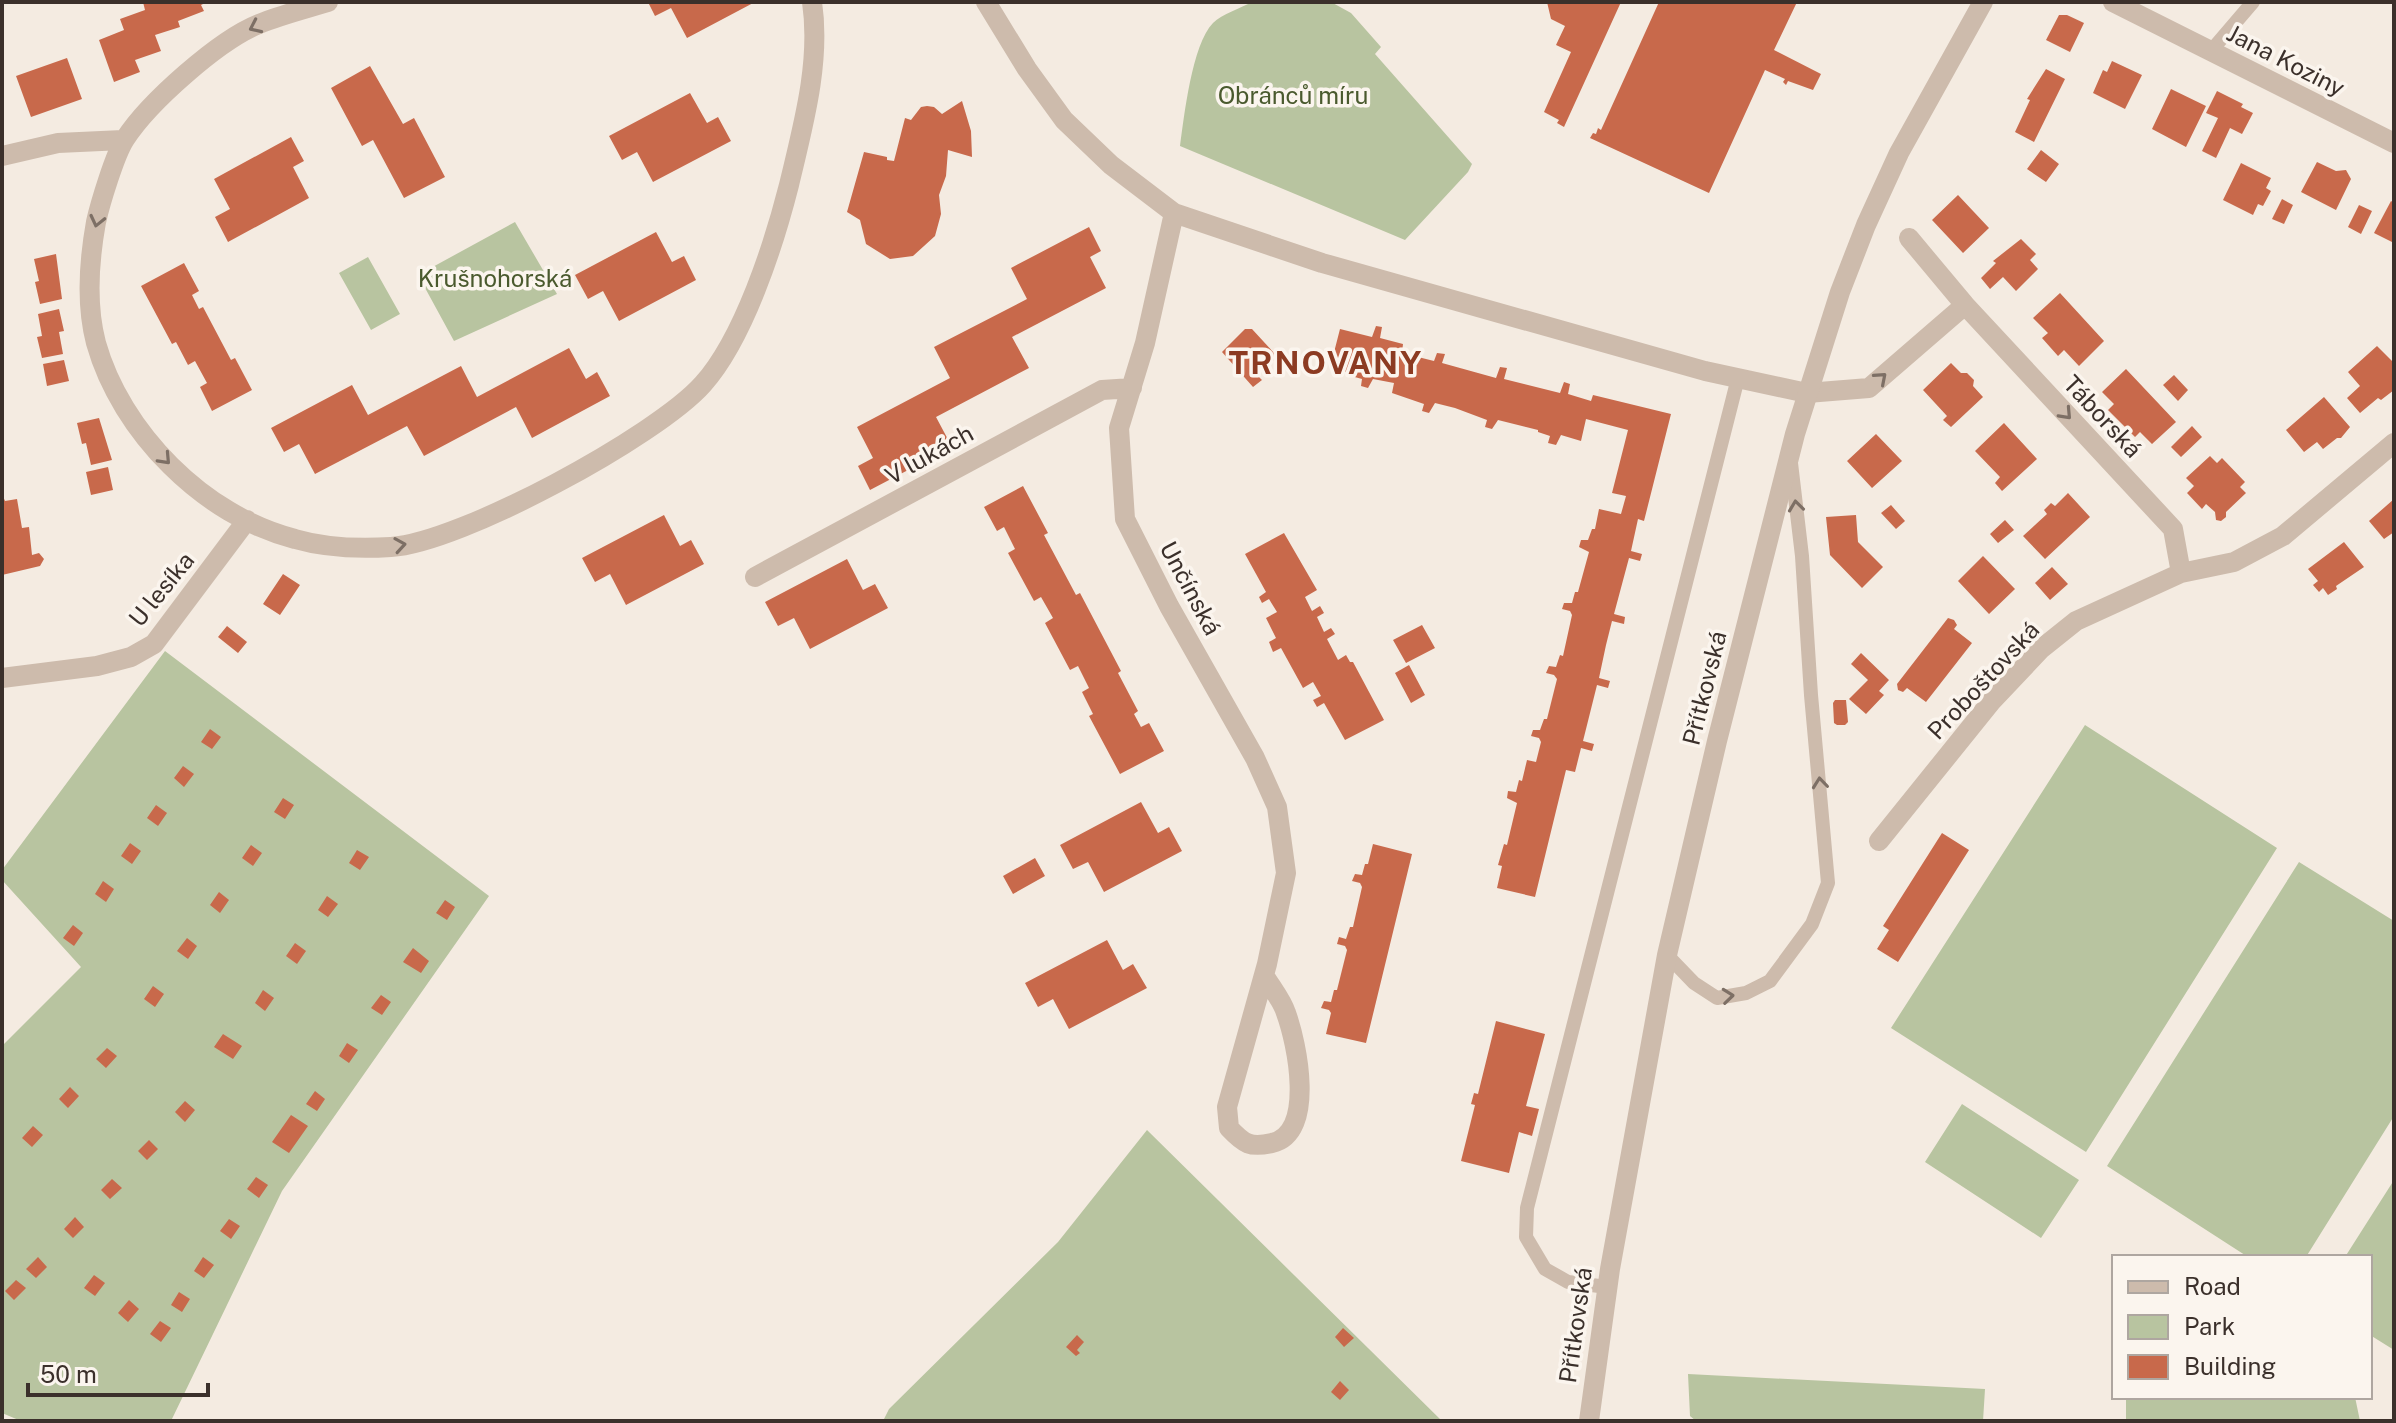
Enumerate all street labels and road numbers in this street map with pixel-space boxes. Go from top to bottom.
street label: Jana Koziny [2222,18,2350,102]
street label: Táborská [2058,369,2148,463]
street label: V lukách [880,418,978,490]
street label: Unčínská [1155,536,1227,640]
street label: U lesíka [123,546,199,632]
street label: Proboštovská [1921,615,2045,745]
street label: Přítkovská [1676,628,1732,748]
street label: Přítkovská [1553,1265,1597,1385]

